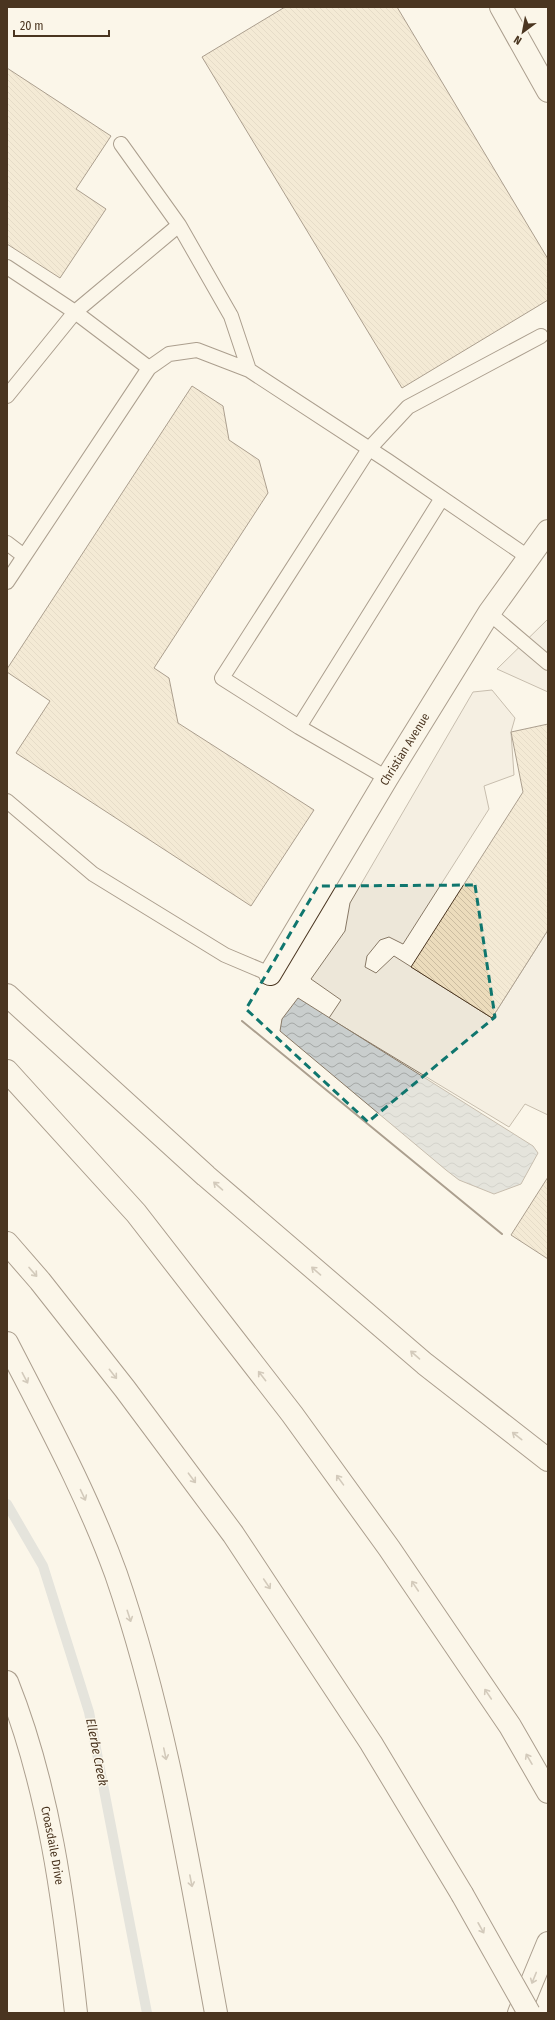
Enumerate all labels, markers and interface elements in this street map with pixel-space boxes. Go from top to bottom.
scale bar [14,12,109,38]
north arrow [503,12,543,52]
text: 20 m [20,19,44,33]
text: N [512,33,524,47]
street label: Christian Avenue [377,710,432,788]
one-way arrow [212,1182,223,1191]
one-way arrow [311,1266,322,1275]
one-way arrow [28,1267,37,1278]
one-way arrow [410,1351,421,1360]
one-way arrow [109,1369,118,1380]
one-way arrow [258,1371,267,1382]
one-way arrow [22,1372,29,1384]
one-way arrow [511,1432,522,1441]
one-way arrow [188,1472,197,1483]
one-way arrow [336,1475,344,1486]
one-way arrow [80,1488,87,1500]
one-way arrow [263,1579,271,1590]
one-way arrow [411,1581,419,1592]
one-way arrow [126,1609,133,1622]
one-way arrow [484,1689,492,1700]
water label: Ellerbe Creek [83,1717,111,1788]
one-way arrow [161,1747,169,1760]
one-way arrow [524,1753,532,1765]
street label: Croasdaile Drive [38,1805,67,1886]
one-way arrow [187,1874,195,1887]
one-way arrow [477,1922,485,1934]
one-way arrow [529,1972,537,1984]

